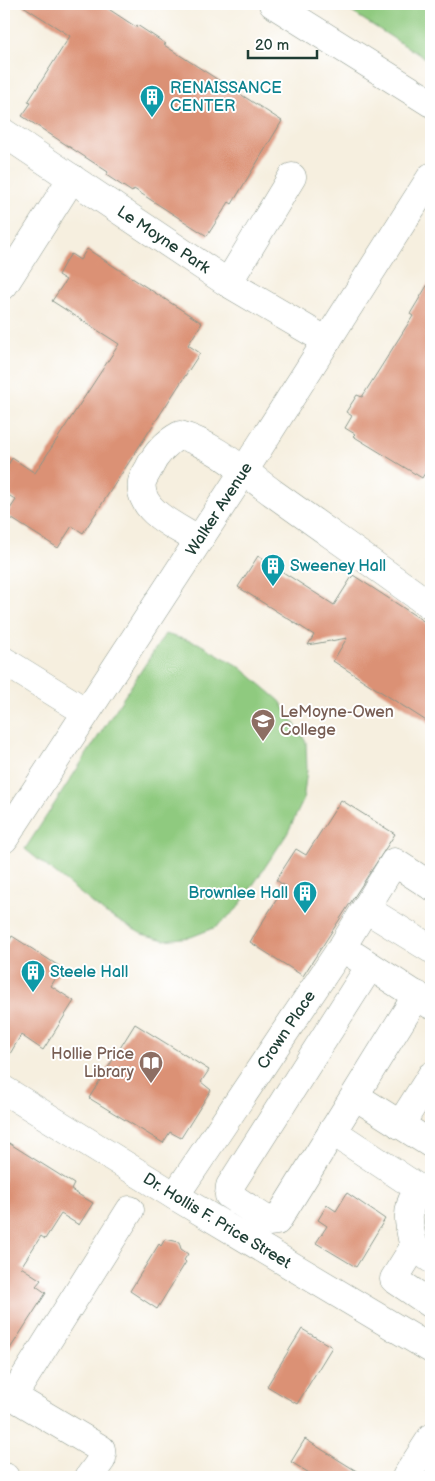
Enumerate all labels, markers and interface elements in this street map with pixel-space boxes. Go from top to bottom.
scale bar [248,28,316,60]
text: 20 m [255,36,289,55]
place label: RENAISSANCE CENTER [170,79,282,116]
building icon: RENAISSANCE CENTER [139,84,165,118]
street label: Le Moyne Park [114,202,214,278]
street label: Walker Avenue [182,458,257,559]
building icon: Sweeney Hall [260,553,286,587]
place label: Sweeney Hall [290,557,386,576]
place label: LeMoyne-Owen College [280,703,394,740]
school or university icon: LeMoyne-Owen College [250,708,276,742]
building icon: Brownlee Hall [292,880,318,914]
place label: Brownlee Hall [188,884,288,903]
building icon: Steele Hall [20,959,46,993]
place label: Steele Hall [50,963,128,982]
street label: Crown Place [253,987,320,1073]
place label: Hollie Price Library [51,1045,135,1082]
library icon: Hollie Price Library [138,1050,164,1084]
street label: Dr. Hollis F. Price Street [140,1169,295,1273]

